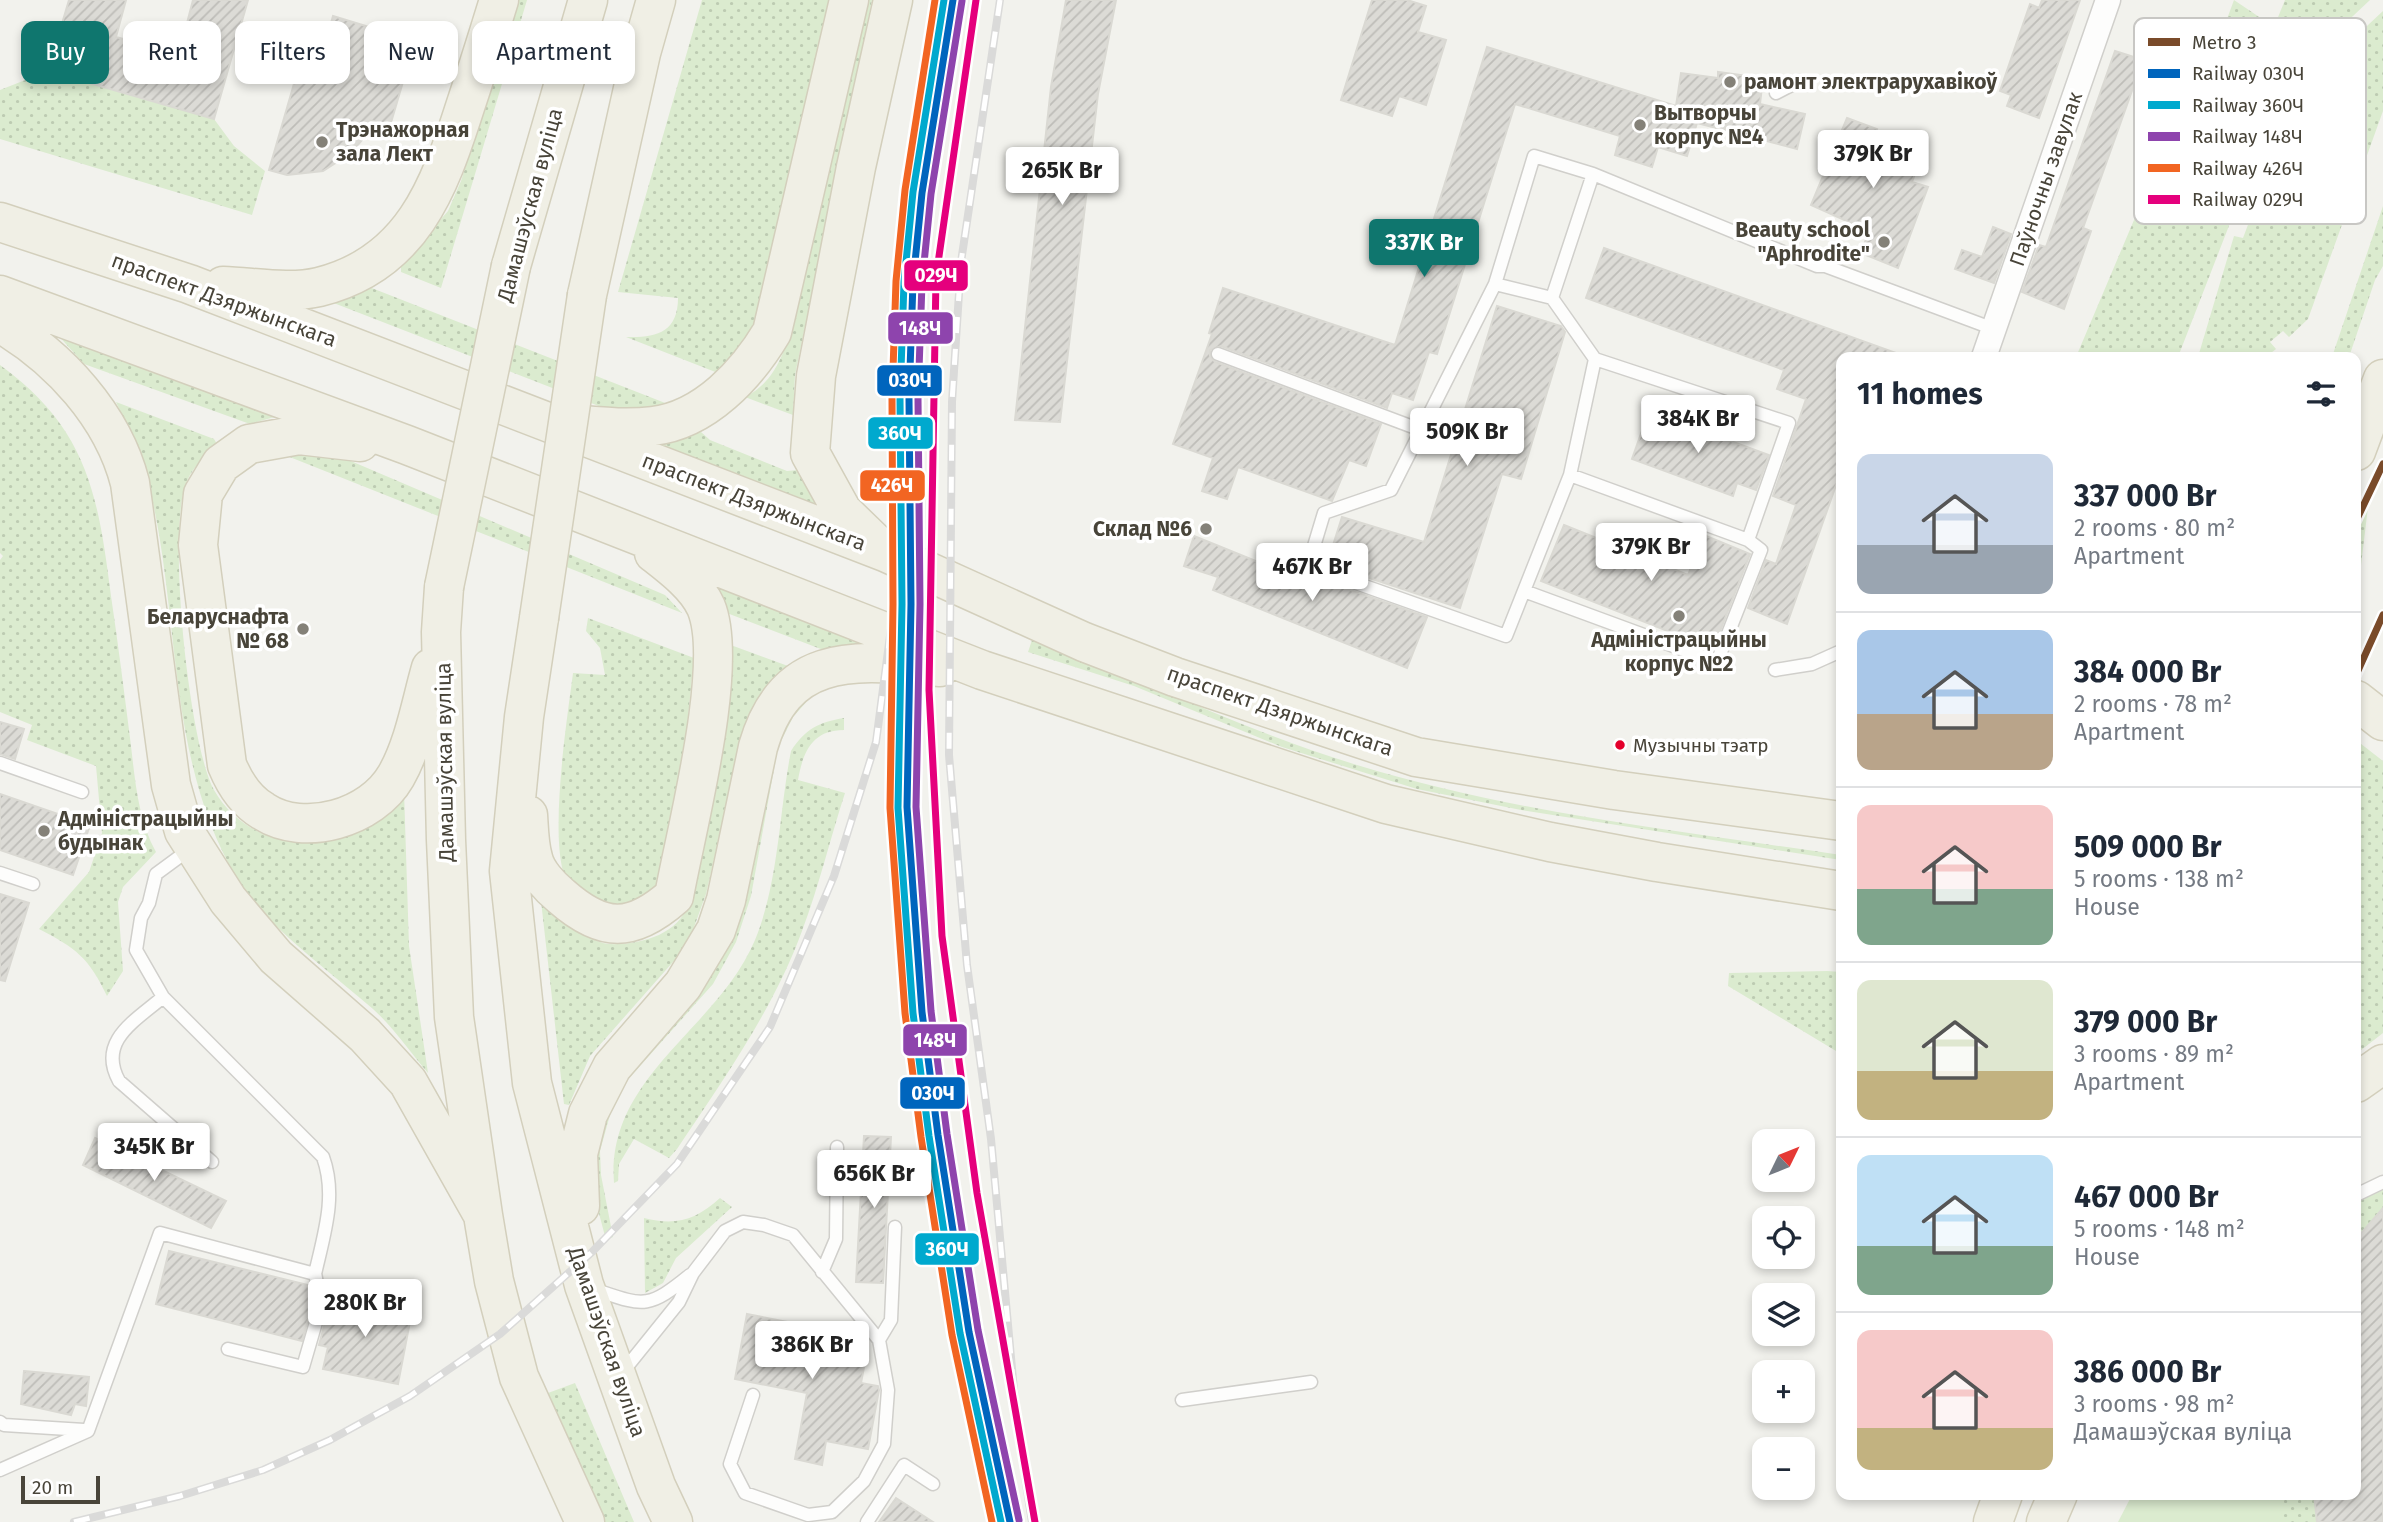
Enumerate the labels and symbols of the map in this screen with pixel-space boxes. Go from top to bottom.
legend [2134,18,2366,224]
text: Metro 3 [2192,31,2256,54]
text: Railway 030Ч [2192,62,2305,85]
place label: рамонт электрарухавікоў [1744,69,1997,95]
marker: рамонт электрарухавікоў [1722,74,1738,90]
street label: Паўночны завулак [2004,88,2088,270]
text: Railway 360Ч [2192,94,2304,117]
place label: Вытворчы корпус №4 [1654,100,1764,150]
street label: Дамашэўская вуліца [491,105,568,306]
place label: Трэнажорная зала Лект [336,117,469,167]
marker: Вытворчы корпус №4 [1632,117,1648,133]
text: Railway 148Ч [2192,125,2303,148]
pin: 379K Br [1808,130,1938,190]
marker: Трэнажорная зала Лект [314,134,330,150]
pin: 265K Br [997,148,1127,207]
text: Railway 426Ч [2192,157,2303,180]
text: Railway 029Ч [2192,188,2304,211]
place label: Beauty school "Aphrodite" [1735,217,1871,267]
pin: 337K Br [1359,219,1489,279]
marker: Beauty school "Aphrodite" [1876,234,1892,250]
street label: праспект Дзяржынскага [108,247,340,353]
line badge: 029Ч [903,259,969,292]
text: 029Ч [915,264,957,287]
line badge: 148Ч [887,311,954,345]
text: 148Ч [899,317,941,340]
line badge: 030Ч [876,364,943,397]
text: 030Ч [888,369,932,392]
pin: 384K Br [1633,396,1763,455]
pin: 509K Br [1402,408,1532,468]
line badge: 360Ч [867,416,934,450]
text: 360Ч [877,422,922,445]
street label: праспект Дзяржынскага [638,447,870,557]
line badge: 426Ч [859,469,926,502]
text: 426Ч [871,474,913,497]
place label: Склад №6 [1093,516,1192,542]
marker: Склад №6 [1198,521,1214,537]
pin: 379K Br [1586,524,1716,583]
pin: 467K Br [1247,544,1377,603]
place label: Беларуснафта № 68 [147,604,289,654]
marker: Адміністрацыйны корпус №2 [1671,608,1687,624]
marker: Беларуснафта № 68 [295,621,311,637]
place label: Адміністрацыйны корпус №2 [1590,627,1767,677]
street label: праспект Дзяржынскага [1163,660,1397,762]
street label: Дамашэўская вуліца [430,662,460,863]
place label: Музычны тэатр [1633,734,1769,757]
marker: Музычны тэатр [1613,738,1627,752]
place label: Адміністрацыйны будынак [57,806,233,856]
marker: Адміністрацыйны будынак [36,823,52,839]
line badge: 148Ч [902,1023,968,1057]
text: 148Ч [914,1029,956,1052]
line badge: 030Ч [899,1076,966,1110]
text: 030Ч [911,1082,955,1105]
pin: 345K Br [89,1124,219,1183]
north arrow [1752,1129,1815,1192]
pin: 656K Br [809,1150,939,1210]
line badge: 360Ч [914,1232,980,1266]
text: 360Ч [924,1238,969,1261]
street label: Дамашэўская вуліца [562,1243,652,1440]
pin: 280K Br [300,1280,430,1339]
pin: 386K Br [747,1322,877,1381]
scale bar [21,1473,100,1505]

